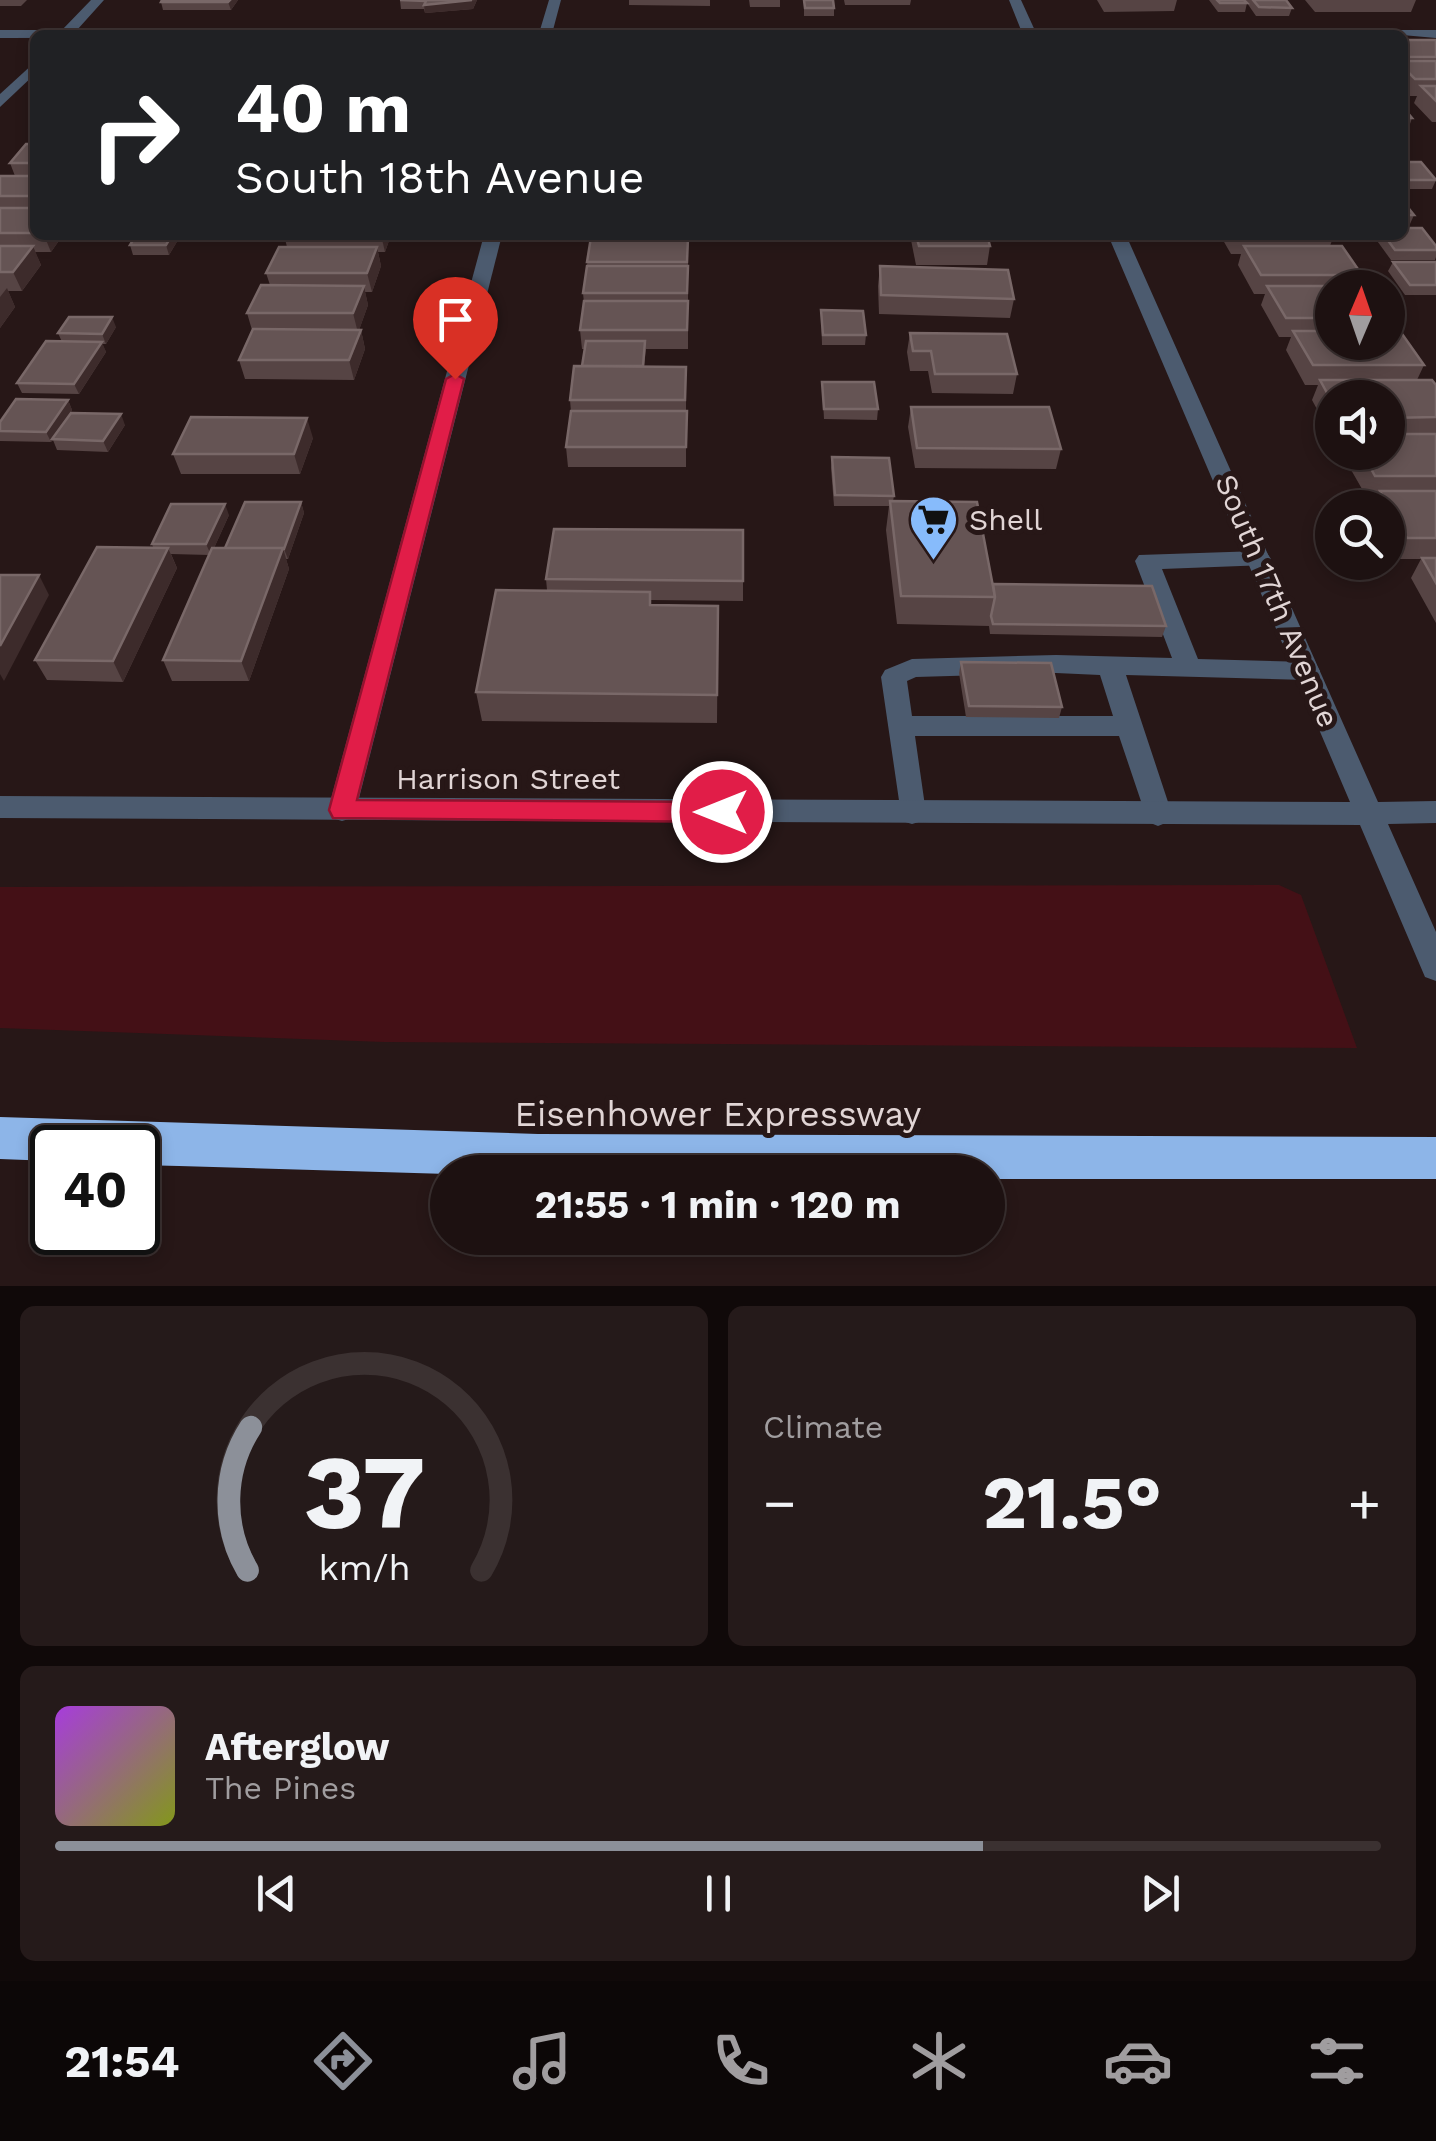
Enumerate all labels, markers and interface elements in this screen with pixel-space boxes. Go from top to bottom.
text: 40 m [235,67,411,149]
icon: right [70,70,200,200]
text: South 18th Avenue [235,151,644,204]
north arrow [1315,270,1405,360]
map controls [1315,270,1405,580]
pin [413,277,498,380]
icon: arrive [428,292,483,347]
button: sound [1315,380,1405,470]
street label: South 17th Avenue [1208,469,1347,733]
button: search [1315,490,1405,580]
supermarket icon: Shell [908,494,960,562]
place label: Shell [969,502,1042,537]
position arrow [670,760,774,864]
street label: Harrison Street [396,761,621,796]
street label: Eisenhower Expressway [515,1093,921,1135]
speed limit sign: 40 [30,1125,160,1255]
text: 21:55 · 1 min · 120 m [534,1183,901,1227]
text: Climate [763,1408,883,1446]
text: 37 [303,1431,425,1553]
text: 21.5° [982,1458,1162,1546]
text: − [763,1471,796,1535]
text: + [1348,1471,1381,1535]
text: km/h [318,1547,410,1589]
text: Afterglow [205,1725,390,1769]
text: The Pines [205,1769,356,1807]
icon: previous [249,1866,304,1921]
icon: pause [691,1866,746,1921]
icon: next [1133,1866,1188,1921]
icon: directions [308,2026,378,2096]
icon: music [507,2026,577,2096]
icon: phone [706,2026,776,2096]
icon: climate [904,2026,974,2096]
icon: car [1103,2026,1173,2096]
icon: filters [1302,2026,1372,2096]
text: 21:54 [64,2035,179,2088]

